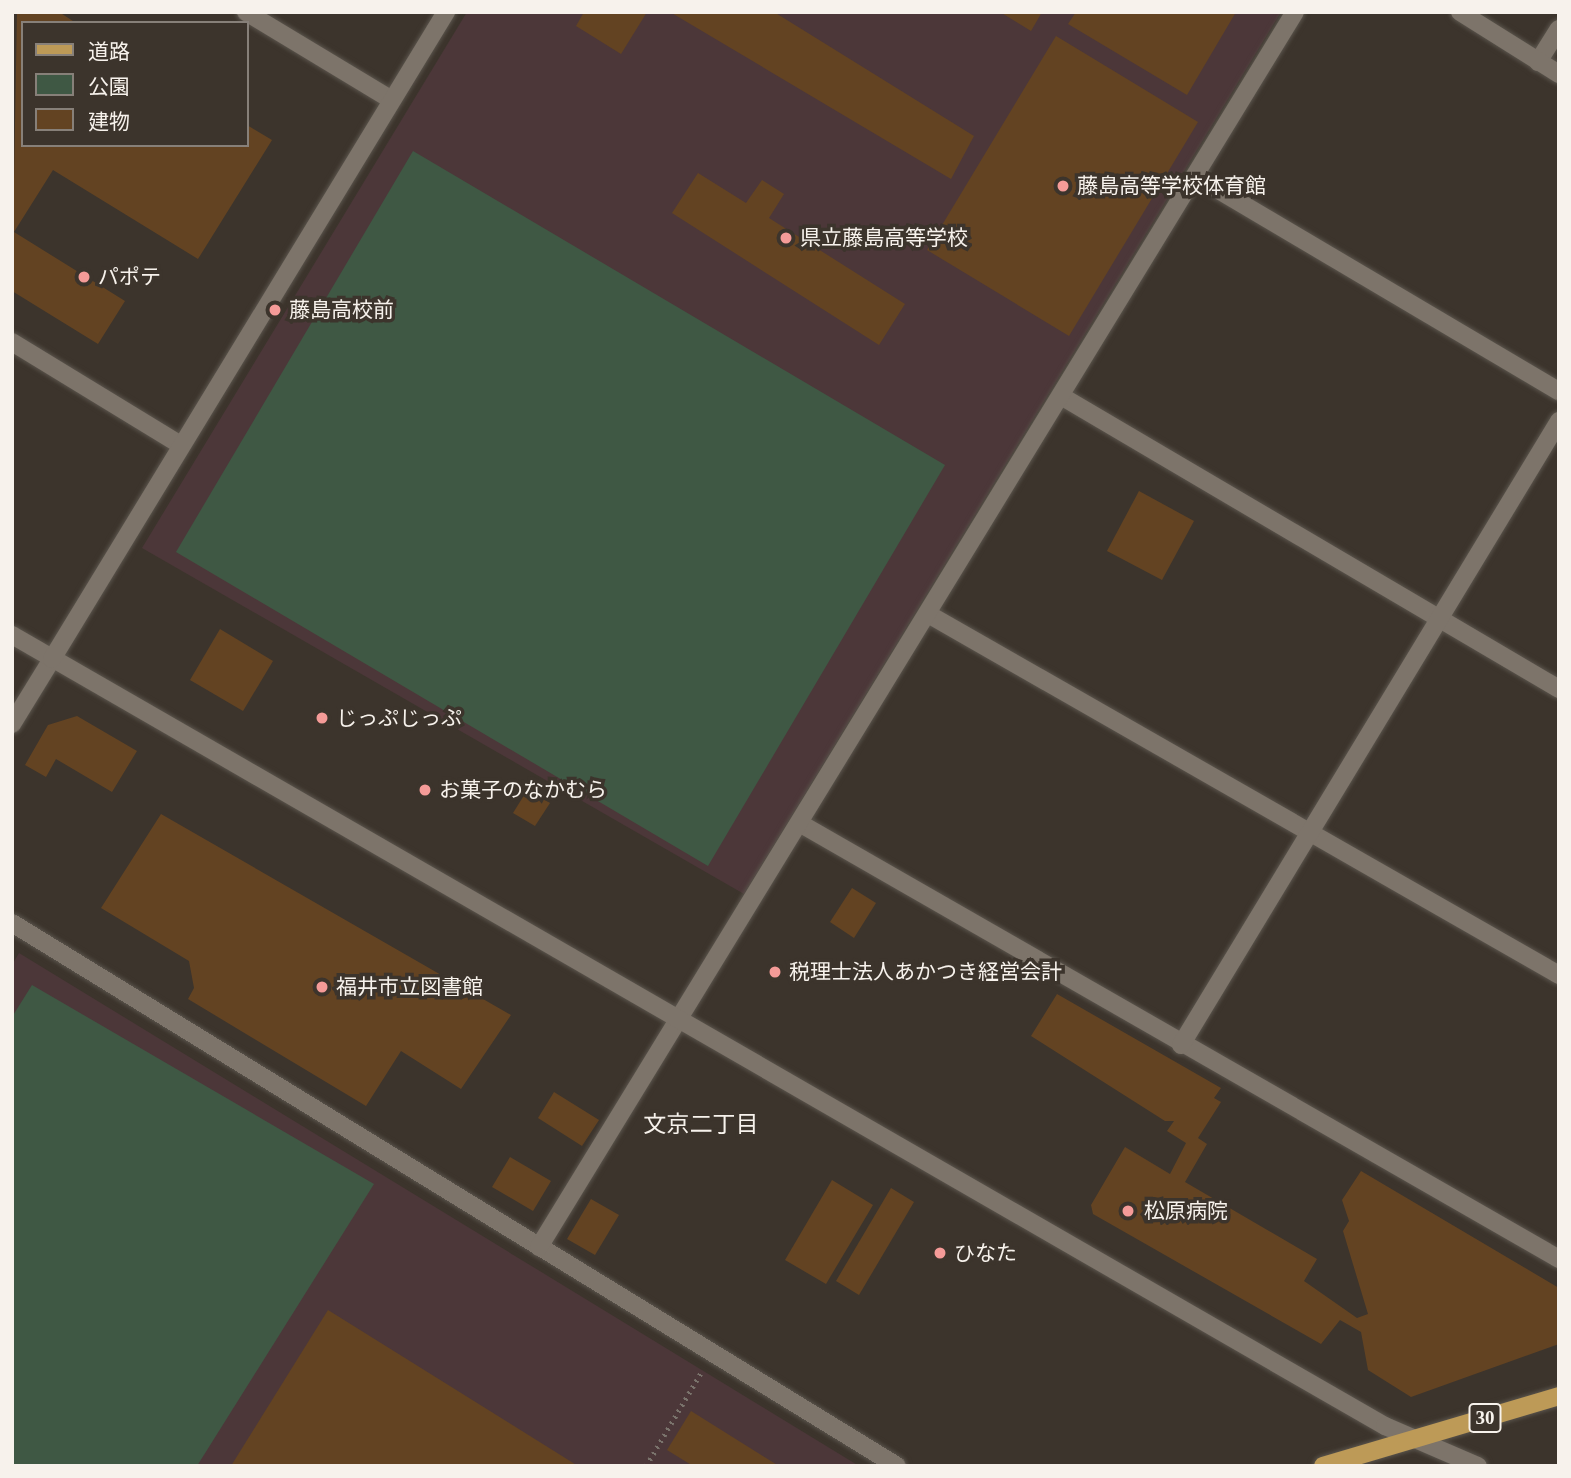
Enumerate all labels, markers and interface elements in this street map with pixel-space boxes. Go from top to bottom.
legend [21,21,248,147]
text: 道路 [88,40,130,64]
text: 公園 [88,75,130,99]
text: 建物 [88,110,130,134]
place label: 藤島高等学校体育館 [1077,173,1266,199]
marker: 藤島高等学校体育館 [1055,178,1071,194]
place label: 県立藤島高等学校 [800,225,968,251]
marker: 県立藤島高等学校 [778,230,794,246]
place label: パポテ [98,264,161,290]
marker: パポテ [76,269,92,285]
place label: 藤島高校前 [289,297,394,323]
marker: 藤島高校前 [267,302,283,318]
place label: じっぷじっぷ [336,705,462,731]
marker: じっぷじっぷ [314,710,330,726]
place label: お菓子のなかむら [439,777,607,803]
marker: お菓子のなかむら [417,782,433,798]
place label: 税理士法人あかつき経営会計 [789,959,1062,985]
marker: 税理士法人あかつき経営会計 [767,964,783,980]
place label: 福井市立図書館 [336,974,483,1000]
marker: 福井市立図書館 [314,979,330,995]
district label: 文京二丁目 [644,1111,758,1139]
place label: 松原病院 [1144,1198,1228,1224]
marker: 松原病院 [1118,1201,1138,1221]
place label: ひなた [954,1240,1017,1266]
marker: ひなた [932,1245,948,1261]
road number: 30 [1468,1402,1502,1434]

